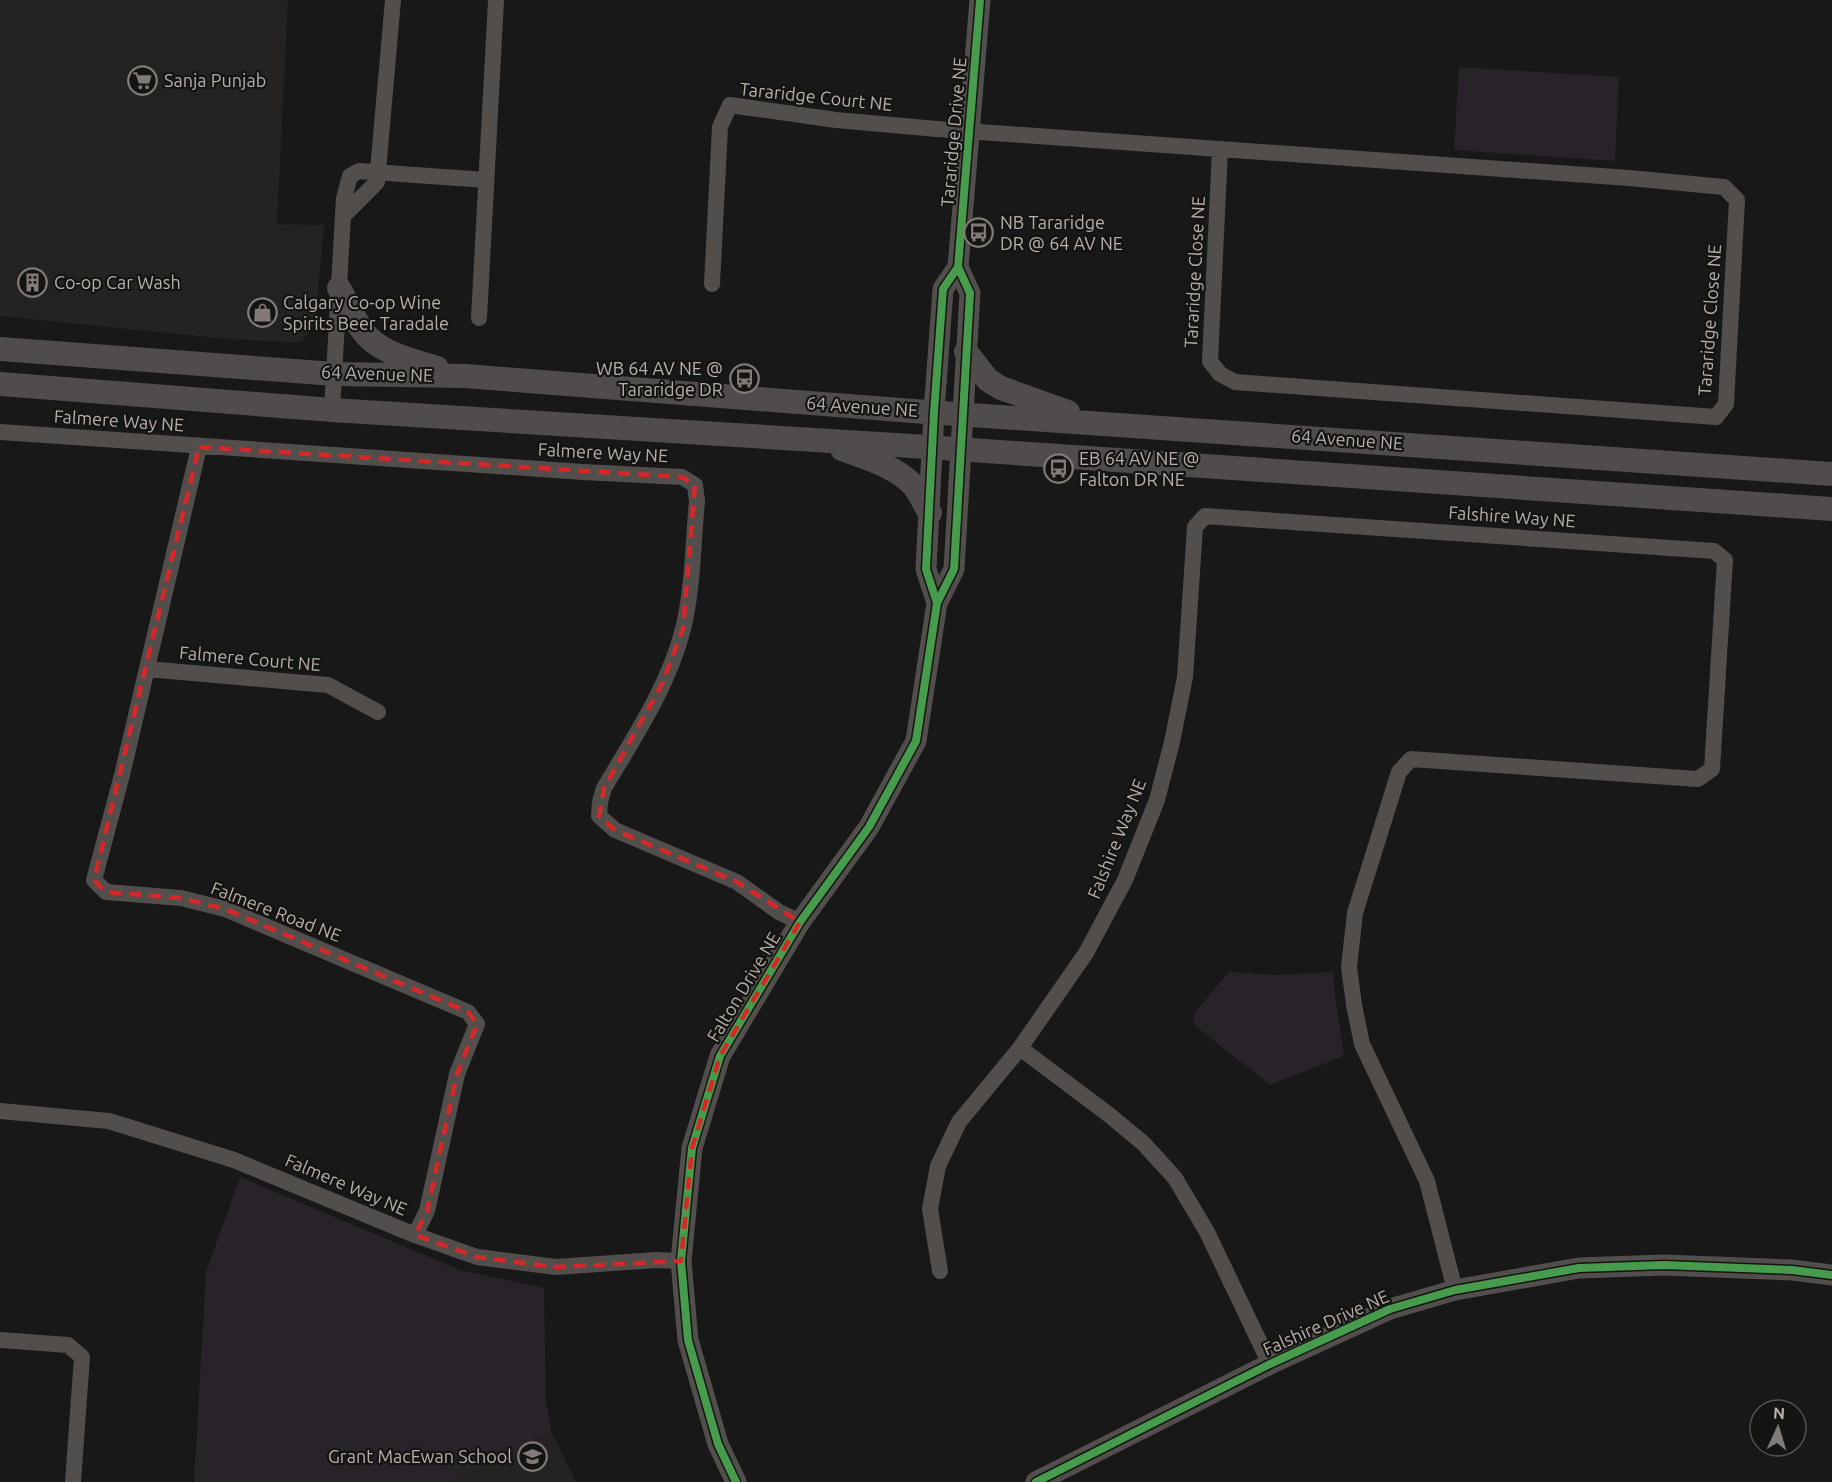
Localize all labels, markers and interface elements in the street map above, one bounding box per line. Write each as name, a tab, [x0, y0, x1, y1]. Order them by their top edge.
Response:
street label: Tararidge Drive NE	[936, 56, 970, 208]
supermarket icon: Sanja Punjab	[127, 65, 159, 97]
place label: Sanja Punjab	[164, 70, 266, 90]
street label: Tararidge Court NE	[739, 78, 894, 114]
street label: Tararidge Close NE	[1180, 196, 1208, 348]
place label: NB Tararidge DR @ 64 AV NE	[1000, 212, 1123, 253]
bus stop icon: NB Tararidge DR @ 64 AV NE	[963, 217, 995, 249]
street label: Tararidge Close NE	[1694, 243, 1724, 396]
building icon: Co-op Car Wash	[17, 267, 49, 299]
place label: Co-op Car Wash	[54, 272, 181, 292]
place label: Calgary Co-op Wine Spirits Beer Taradale	[283, 292, 449, 333]
shop icon: Calgary Co-op Wine Spirits Beer Taradale	[246, 297, 278, 329]
place label: WB 64 AV NE @ Tararidge DR	[596, 358, 723, 399]
street label: 64 Avenue NE	[321, 361, 433, 385]
bus stop icon: WB 64 AV NE @ Tararidge DR	[728, 363, 760, 395]
street label: 64 Avenue NE	[805, 392, 919, 420]
street label: Falmere Way NE	[53, 405, 185, 435]
street label: 64 Avenue NE	[1290, 425, 1404, 453]
street label: Falmere Way NE	[537, 439, 669, 465]
place label: EB 64 AV NE @ Falton DR NE	[1079, 448, 1199, 489]
bus stop icon: EB 64 AV NE @ Falton DR NE	[1042, 453, 1074, 485]
street label: Falshire Way NE	[1448, 502, 1576, 530]
street label: Falmere Court NE	[179, 642, 322, 674]
street label: Falshire Way NE	[1083, 776, 1149, 901]
street label: Falmere Road NE	[209, 877, 344, 945]
street label: Falton Drive NE	[703, 928, 784, 1045]
street label: Falmere Way NE	[282, 1149, 410, 1219]
street label: Falshire Drive NE	[1260, 1285, 1392, 1359]
north arrow	[1748, 1398, 1808, 1458]
text: N	[1772, 1404, 1786, 1422]
school or university icon: Grant MacEwan School	[517, 1441, 549, 1473]
place label: Grant MacEwan School	[328, 1446, 512, 1466]

